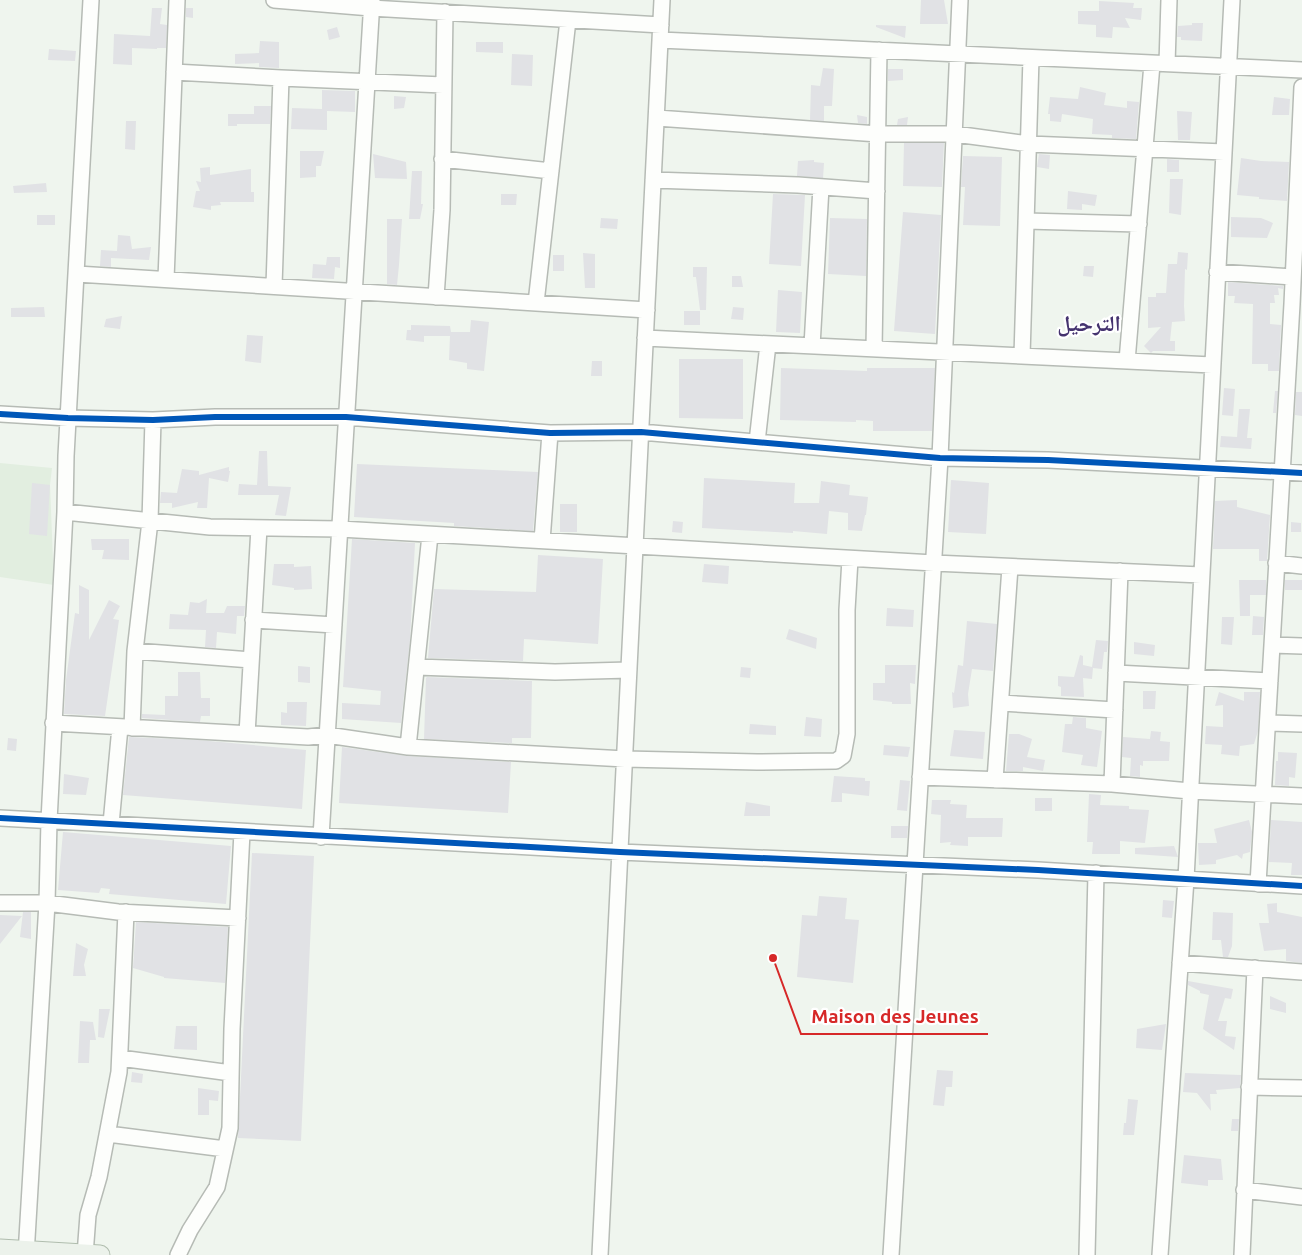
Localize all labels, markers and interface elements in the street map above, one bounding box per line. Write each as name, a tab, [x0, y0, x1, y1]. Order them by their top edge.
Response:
district label: الترحيل	[1057, 310, 1121, 337]
callout: Maison des Jeunes	[801, 1000, 988, 1034]
text: Maison des Jeunes	[811, 1005, 979, 1027]

